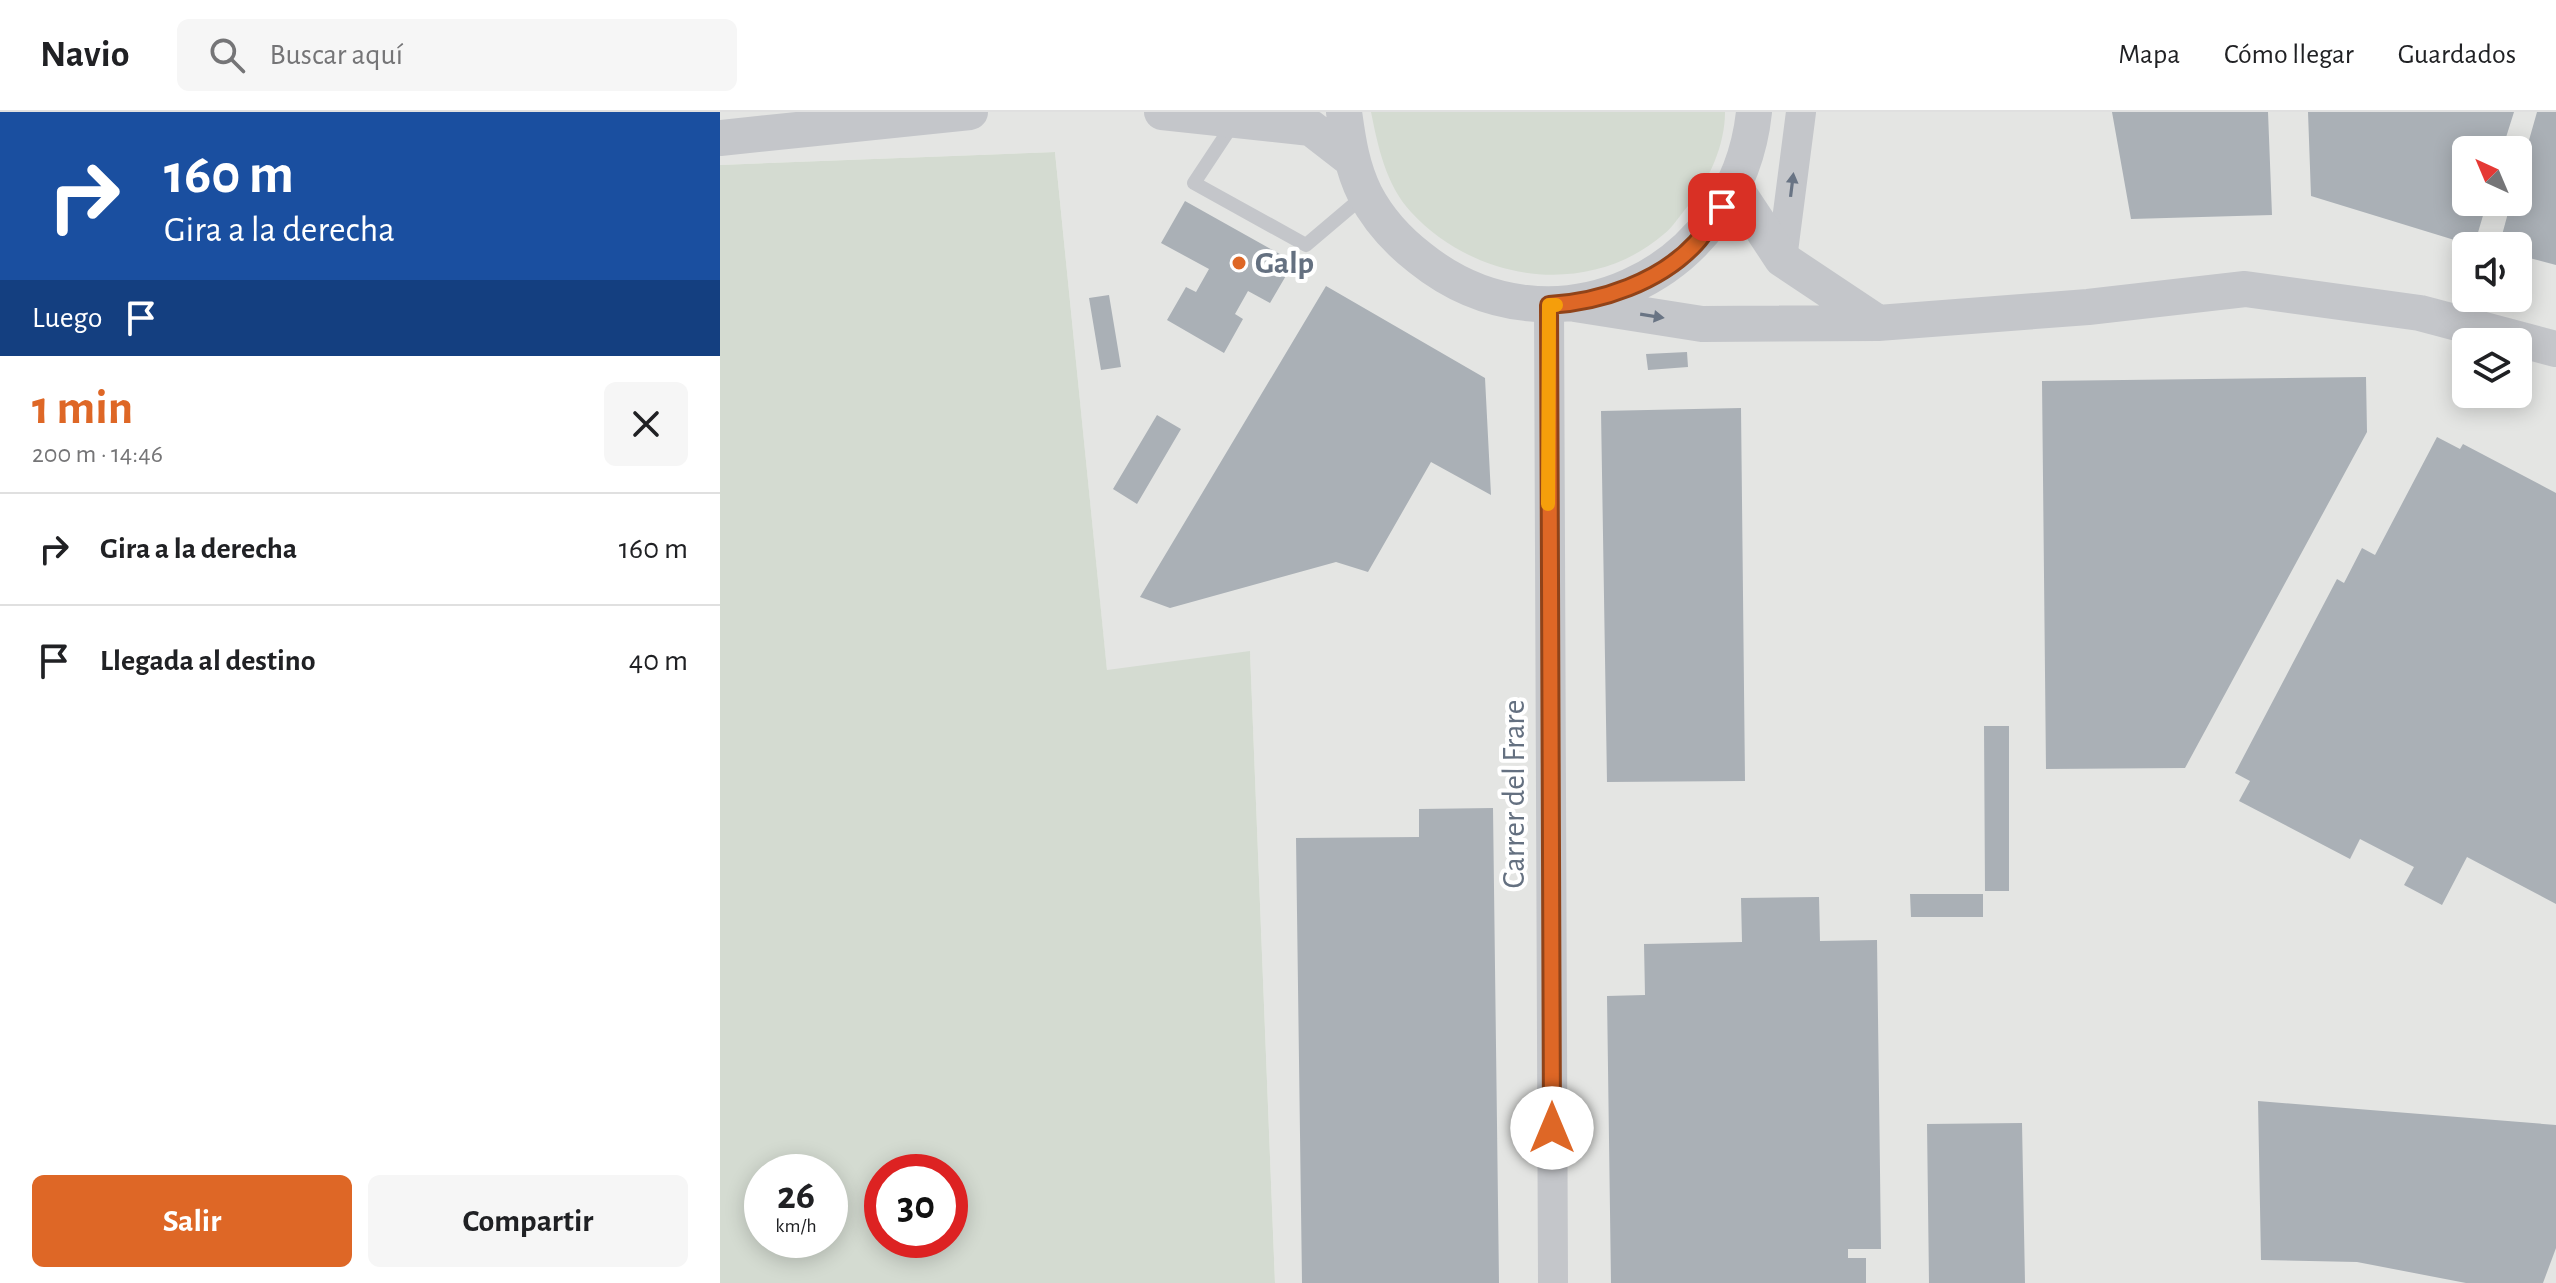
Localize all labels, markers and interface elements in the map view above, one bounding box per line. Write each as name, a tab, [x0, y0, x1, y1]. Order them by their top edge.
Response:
search box	[177, 19, 737, 91]
icon: search	[205, 33, 249, 77]
text: Navio	[40, 36, 129, 74]
text: Buscar aquí	[269, 40, 403, 70]
text: Mapa	[2118, 41, 2180, 69]
text: Cómo llegar	[2224, 41, 2354, 69]
text: Guardados	[2398, 41, 2516, 69]
north arrow	[2452, 136, 2532, 216]
map controls	[2452, 136, 2532, 408]
icon: right	[32, 144, 136, 248]
text: 160 m	[164, 147, 294, 203]
one-way arrow	[1785, 172, 1798, 197]
pin	[1688, 173, 1756, 241]
icon: arrive	[1700, 185, 1744, 229]
text: Gira a la derecha	[164, 212, 395, 248]
button: sound	[2452, 232, 2532, 312]
place label: Galp	[1255, 247, 1314, 279]
marker: Galp	[1230, 254, 1248, 272]
icon: arrive	[119, 296, 163, 340]
text: Luego	[32, 303, 103, 333]
one-way arrow	[1640, 310, 1665, 323]
button: layers	[2452, 328, 2532, 408]
button: close	[604, 382, 688, 466]
text: 1 min	[32, 385, 133, 433]
text: 200 m · 14:46	[32, 441, 163, 467]
icon: right	[32, 527, 76, 571]
text: Gira a la derecha	[100, 534, 297, 564]
text: 160 m	[619, 534, 688, 564]
icon: arrive	[32, 639, 76, 683]
text: Llegada al destino	[100, 646, 316, 676]
text: 40 m	[629, 646, 688, 676]
street label: Carrer del Frare	[1498, 700, 1530, 888]
position arrow	[1510, 1086, 1594, 1170]
speed limit sign: 30	[864, 1154, 968, 1258]
button: Salir	[32, 1175, 352, 1267]
button: Compartir	[368, 1175, 688, 1267]
text: 26	[777, 1176, 815, 1216]
text: km/h	[775, 1216, 817, 1236]

